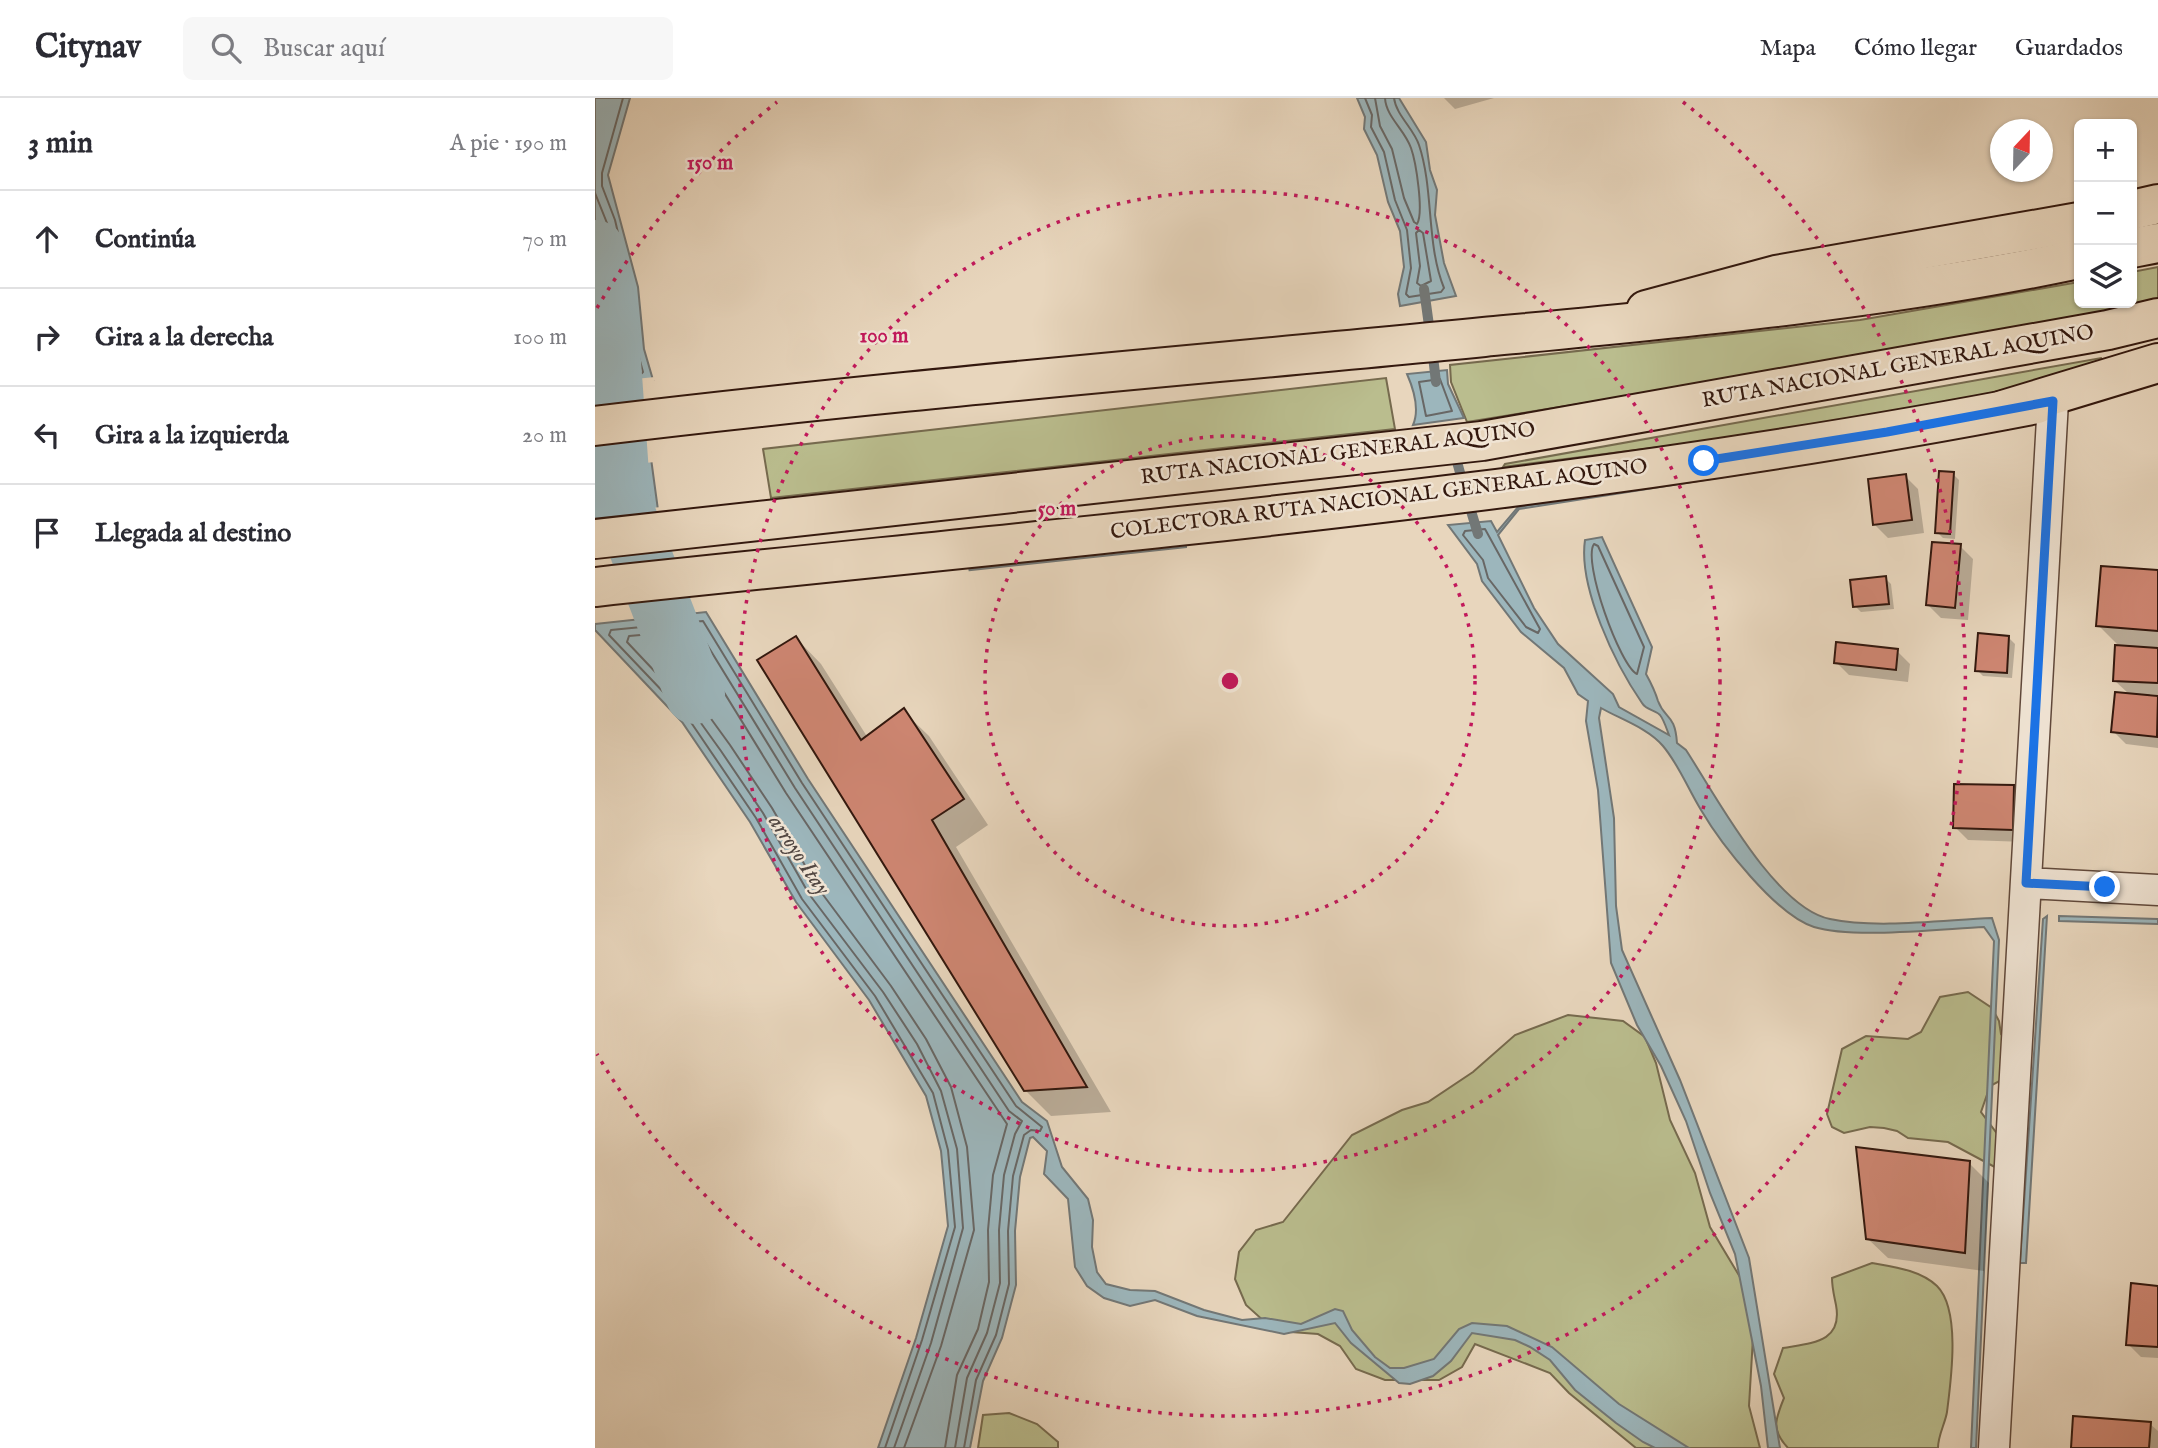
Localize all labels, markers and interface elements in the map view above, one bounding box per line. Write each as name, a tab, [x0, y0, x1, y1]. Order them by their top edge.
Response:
search box	[183, 17, 673, 80]
text: Citynav	[35, 27, 141, 69]
icon: search	[207, 29, 245, 67]
text: Buscar aquí	[263, 32, 385, 65]
text: Mapa	[1760, 33, 1816, 64]
text: Cómo llegar	[1854, 33, 1977, 64]
text: Guardados	[2015, 33, 2123, 64]
north arrow	[1990, 119, 2053, 182]
map controls	[2074, 119, 2137, 308]
button: +	[2074, 119, 2137, 182]
text: 3 min	[28, 125, 93, 163]
text: A pie · 190 m	[450, 129, 567, 158]
text: 150 m	[687, 150, 734, 177]
button: −	[2074, 182, 2137, 245]
icon: ahead	[28, 220, 66, 258]
text: Continúa	[95, 223, 196, 256]
text: 70 m	[522, 225, 567, 254]
button: layers	[2074, 245, 2137, 308]
icon: right	[28, 318, 66, 356]
street label: RUTA NACIONAL GENERAL AQUINO	[1700, 319, 2096, 415]
text: Gira a la derecha	[95, 321, 274, 354]
text: 100 m	[513, 323, 567, 352]
text: 100 m	[859, 323, 909, 350]
icon: left	[28, 416, 66, 454]
street label: RUTA NACIONAL GENERAL AQUINO	[1139, 416, 1537, 492]
text: Gira a la izquierda	[95, 419, 289, 452]
text: 20 m	[522, 421, 567, 450]
route start	[1688, 445, 1719, 476]
street label: COLECTORA RUTA NACIONAL GENERAL AQUINO	[1109, 454, 1649, 546]
text: 50 m	[1038, 496, 1077, 523]
icon: arrive	[28, 514, 66, 552]
text: Llegada al destino	[95, 517, 291, 550]
centre of rings	[1218, 669, 1242, 693]
water label: arroyo Itay	[761, 808, 837, 901]
route end	[2089, 871, 2120, 902]

